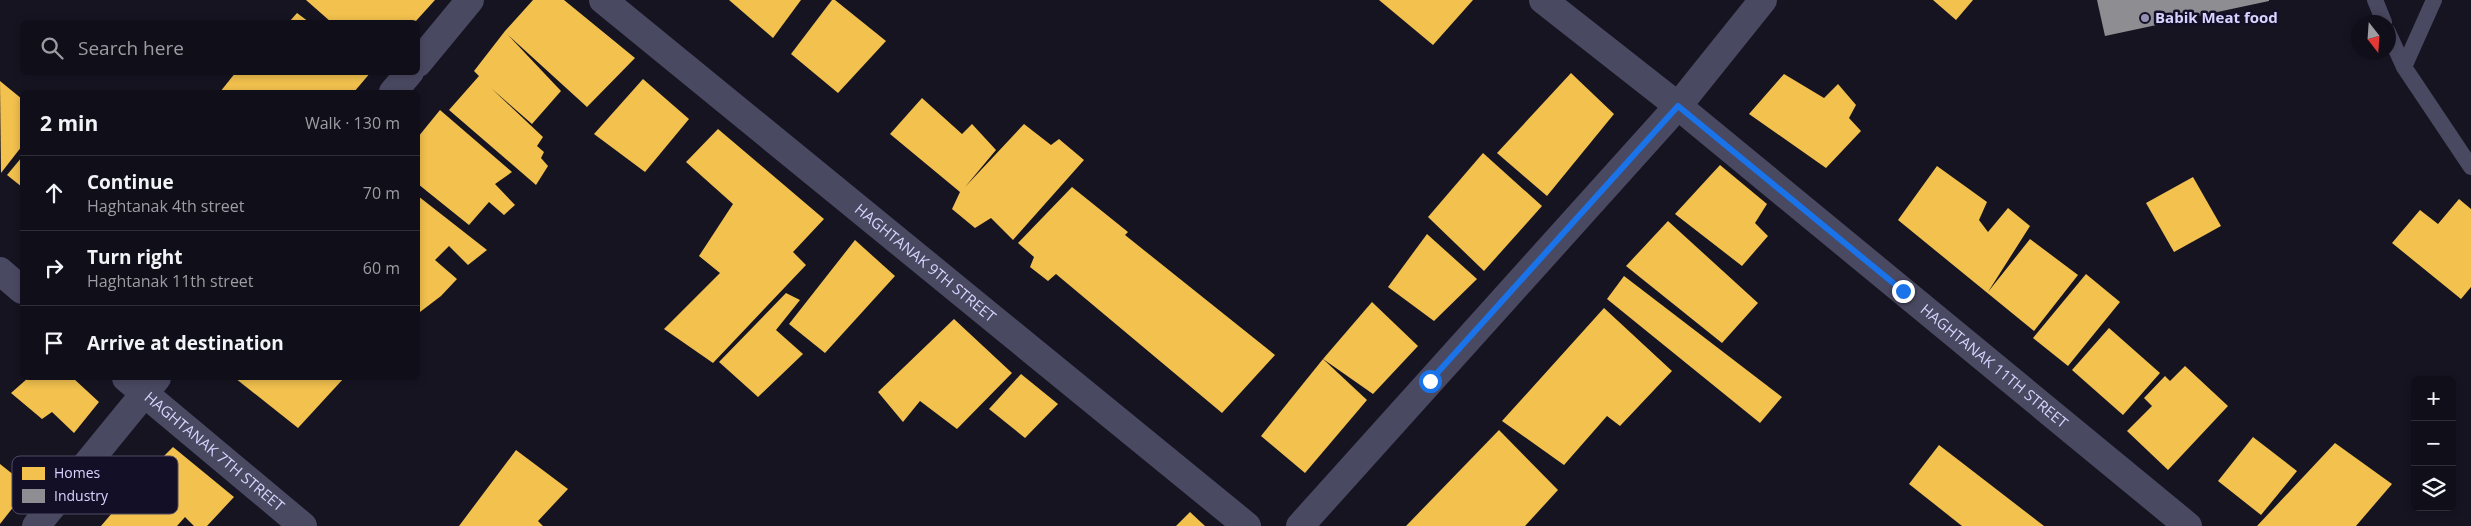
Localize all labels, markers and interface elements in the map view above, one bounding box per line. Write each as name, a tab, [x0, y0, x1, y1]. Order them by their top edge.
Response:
place label: Babik Meat food	[2155, 7, 2278, 27]
marker: Babik Meat food	[2139, 12, 2151, 24]
north arrow	[2351, 15, 2396, 60]
search box	[20, 20, 420, 75]
icon: search	[38, 34, 66, 62]
text: Search here	[78, 35, 184, 61]
text: 2 min	[40, 109, 98, 137]
text: Walk · 130 m	[305, 112, 400, 134]
text: Continue	[87, 169, 174, 195]
icon: ahead	[40, 179, 68, 207]
text: 70 m	[363, 182, 400, 204]
text: Haghtanak 4th street	[87, 195, 244, 217]
street label: HAGHTANAK 9TH STREET	[851, 199, 1001, 326]
text: Turn right	[87, 244, 182, 270]
icon: right	[40, 254, 68, 282]
text: 60 m	[363, 257, 400, 279]
text: Haghtanak 11th street	[87, 270, 254, 292]
route end	[1892, 280, 1915, 303]
street label: HAGHTANAK 11TH STREET	[1917, 299, 2073, 433]
icon: arrive	[40, 329, 68, 357]
text: Arrive at destination	[87, 330, 284, 356]
route start	[1419, 370, 1442, 393]
map controls	[2411, 376, 2456, 511]
button: +	[2411, 376, 2456, 421]
street label: HAGHTANAK 7TH STREET	[141, 387, 290, 516]
button: −	[2411, 421, 2456, 466]
legend	[12, 456, 178, 514]
text: Homes	[54, 463, 101, 482]
button: layers	[2411, 466, 2456, 511]
text: Industry	[54, 486, 109, 505]

